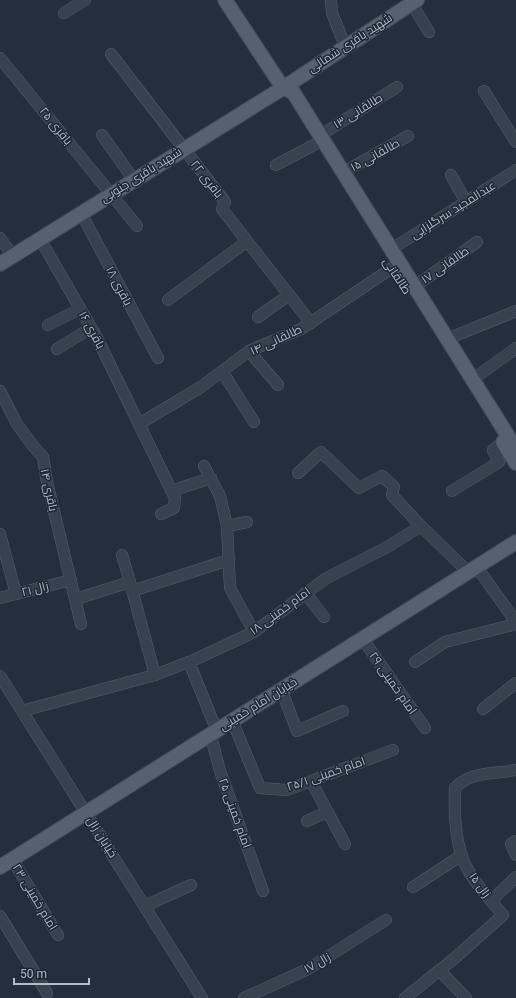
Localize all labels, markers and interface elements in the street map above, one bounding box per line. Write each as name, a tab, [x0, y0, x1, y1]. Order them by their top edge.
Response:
street label: شهید باقری شمالی	[305, 11, 395, 75]
street label: طالقانی ۱۳	[331, 90, 385, 132]
street label: باقری ۲۵	[37, 104, 75, 148]
street label: طالقانی ۱۵	[348, 136, 402, 174]
street label: شهید باقری جنوبی	[98, 144, 184, 206]
street label: باقری ۲۲	[188, 157, 226, 201]
street label: عبدالمجید سرگلزایی	[408, 178, 498, 242]
street label: طالقانی ۱۷	[418, 243, 472, 286]
street label: طالقانی	[380, 255, 414, 297]
street label: باقری ۱۸	[103, 264, 135, 308]
street label: باقری ۱۶	[76, 309, 108, 351]
street label: طالقانی ۱۴	[248, 322, 304, 358]
street label: باقری ۱۴	[38, 467, 60, 513]
street label: زال ۲۱	[20, 579, 50, 599]
street label: امام خمینی ۱۸	[247, 584, 314, 639]
street label: امام خمینی ۲۹	[366, 649, 420, 717]
street label: خیابان امام خمینی	[217, 675, 300, 734]
street label: امام خمینی ۲۵/۱	[285, 754, 367, 795]
street label: امام خمینی ۲۵	[215, 776, 254, 850]
street label: خیابان زال	[84, 814, 120, 860]
street label: امام خمینی ۲۳	[9, 861, 60, 933]
street label: زال ۱۵	[466, 870, 494, 900]
street label: زال ۱۷	[301, 950, 333, 976]
scale bar	[14, 960, 89, 986]
text: 50 m	[20, 967, 47, 981]

